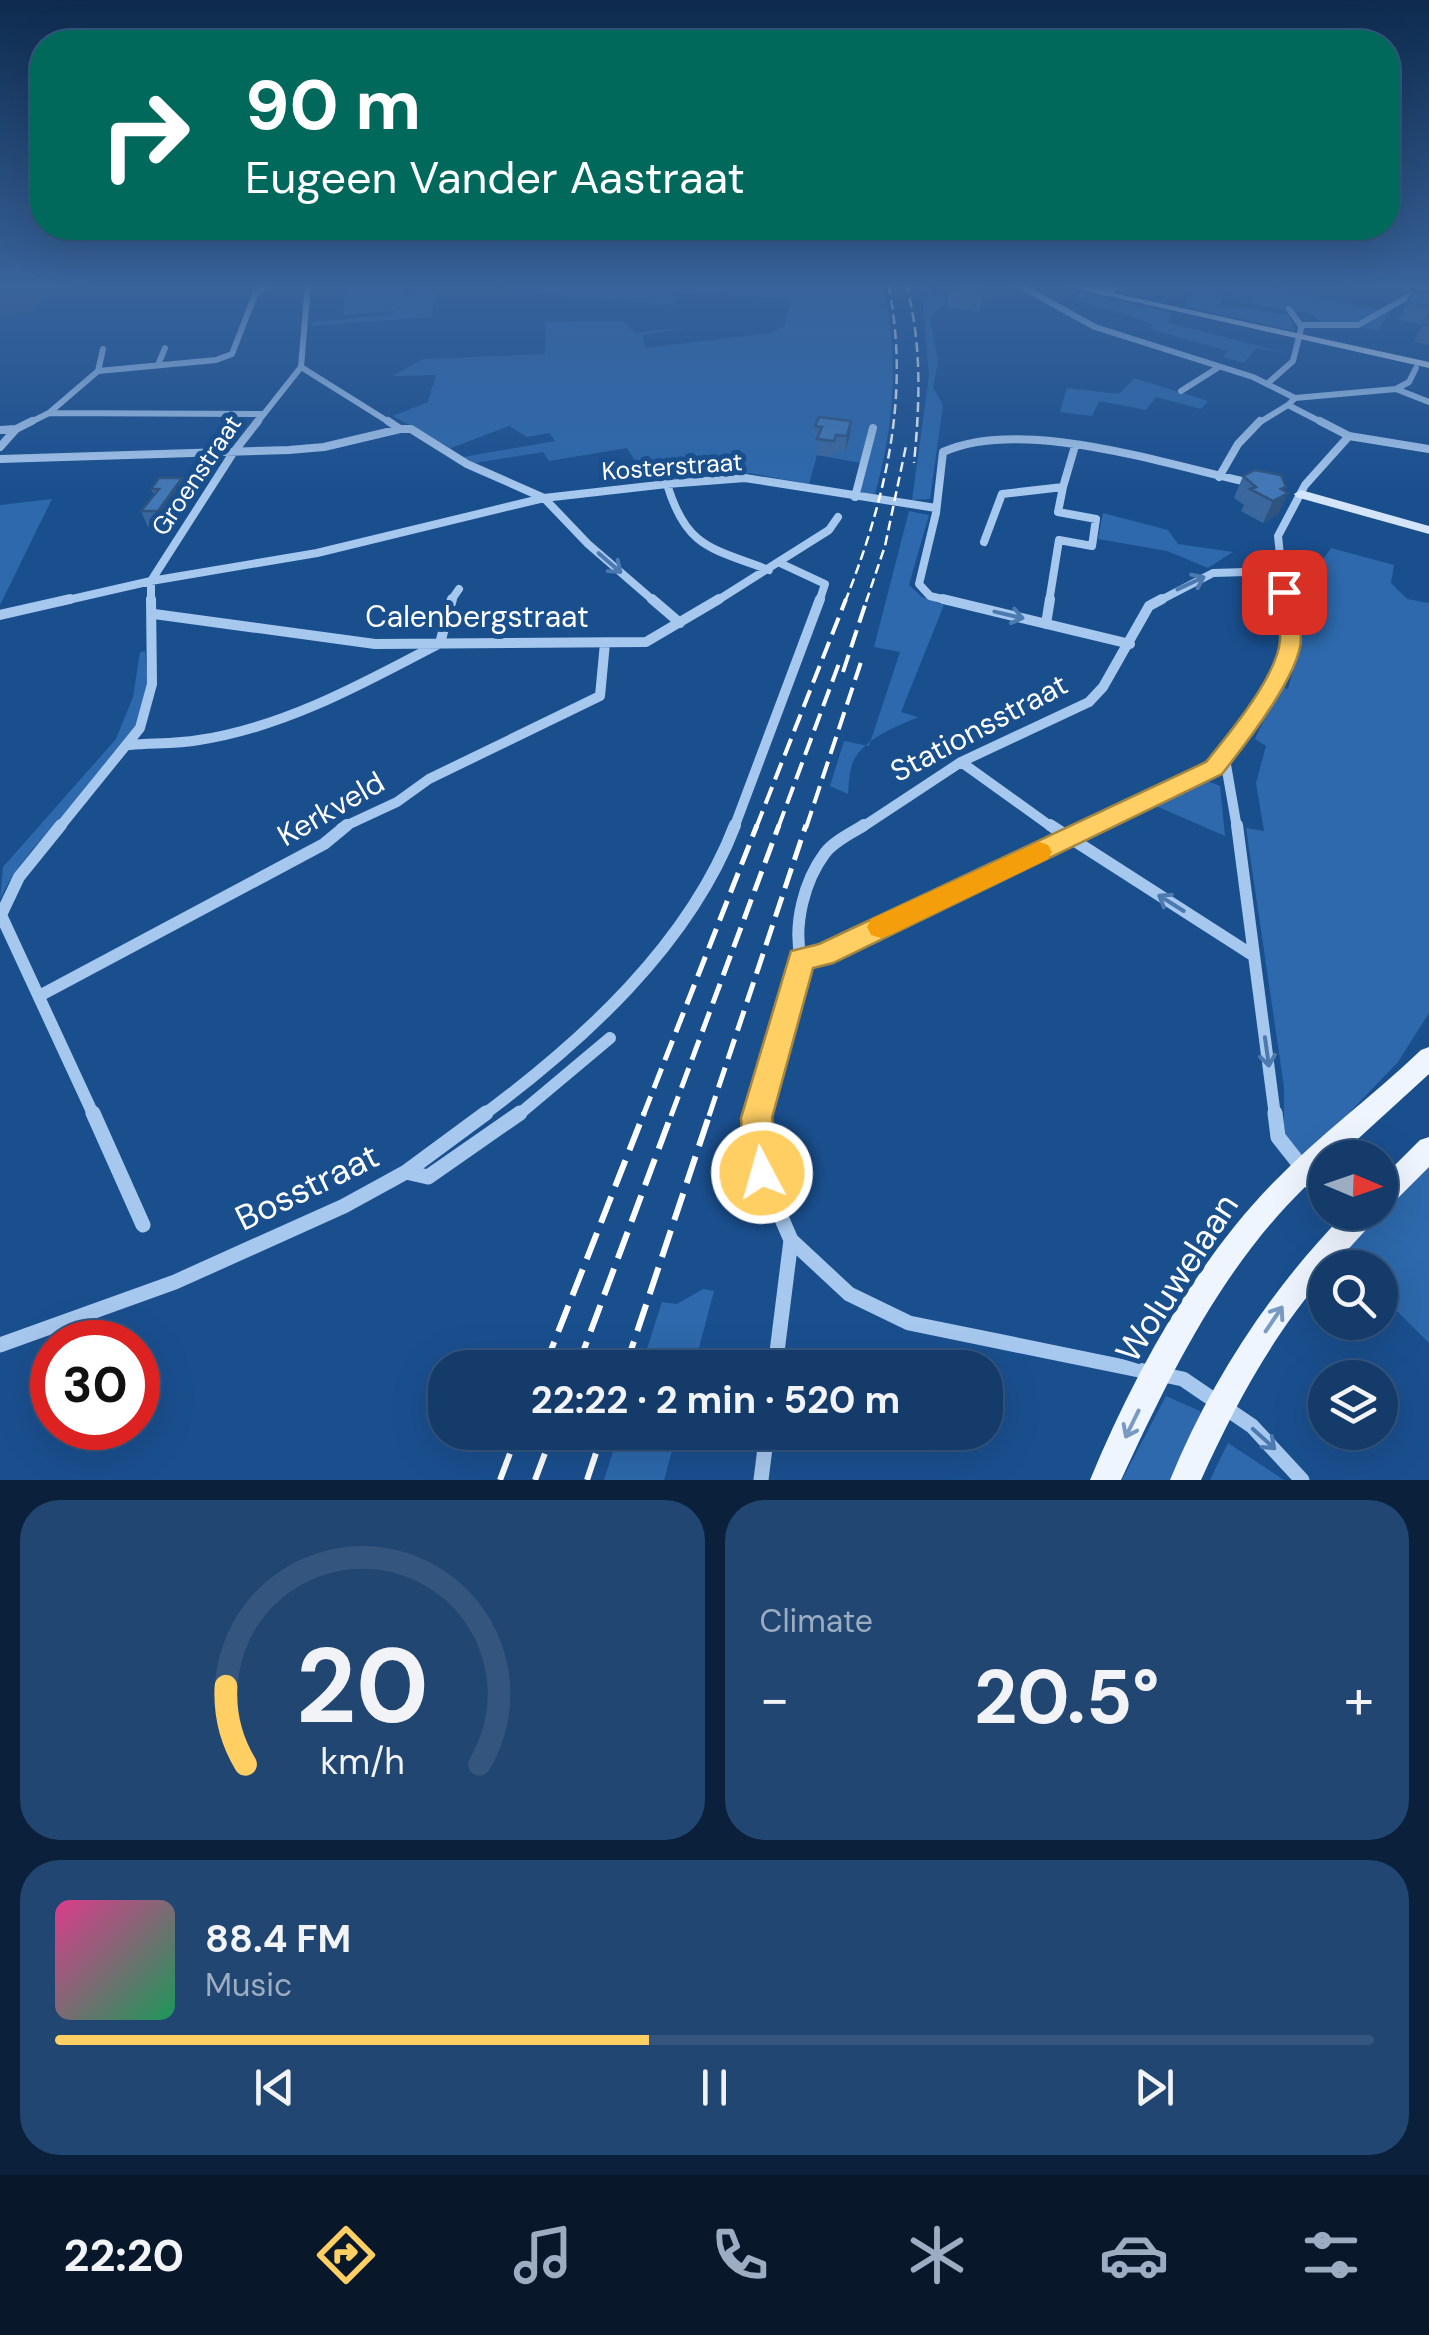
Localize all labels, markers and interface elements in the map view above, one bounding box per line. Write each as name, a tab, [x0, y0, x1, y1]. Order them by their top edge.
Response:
text: 90 m	[245, 60, 421, 151]
icon: right	[80, 70, 210, 200]
text: Eugeen Vander Aastraat	[245, 148, 745, 207]
street label: Groenstraat	[144, 409, 249, 542]
street label: Kosterstraat	[600, 445, 744, 488]
pin	[1242, 550, 1327, 635]
one-way arrow	[596, 551, 622, 573]
icon: arrive	[1257, 565, 1312, 620]
one-way arrow	[1175, 573, 1206, 591]
street label: Calenbergstraat	[365, 597, 589, 636]
one-way arrow	[992, 607, 1024, 625]
street label: Stationsstraat	[883, 664, 1074, 791]
street label: Kerkveld	[270, 762, 391, 855]
one-way arrow	[1158, 893, 1186, 914]
one-way arrow	[1258, 1036, 1276, 1068]
position arrow	[710, 1121, 814, 1225]
street label: Bosstraat	[228, 1133, 386, 1241]
north arrow	[1308, 1140, 1398, 1230]
map controls	[1308, 1140, 1398, 1450]
street label: Woluwelaan	[1105, 1185, 1249, 1371]
button: search	[1308, 1250, 1398, 1340]
one-way arrow	[1263, 1305, 1284, 1333]
speed limit sign: 30	[30, 1320, 160, 1450]
button: layers	[1308, 1360, 1398, 1450]
text: 22:22 · 2 min · 520 m	[531, 1375, 900, 1425]
one-way arrow	[1121, 1408, 1140, 1438]
one-way arrow	[1250, 1427, 1276, 1450]
text: Climate	[760, 1600, 873, 1642]
text: 20	[296, 1619, 429, 1754]
text: 20.5°	[974, 1649, 1160, 1746]
text: −	[760, 1663, 790, 1735]
text: +	[1344, 1663, 1374, 1735]
text: km/h	[320, 1739, 404, 1785]
text: 88.4 FM	[205, 1914, 351, 1964]
text: Music	[205, 1964, 292, 2006]
icon: previous	[247, 2060, 302, 2115]
icon: pause	[687, 2060, 742, 2115]
icon: next	[1127, 2060, 1182, 2115]
icon: directions	[311, 2220, 381, 2290]
icon: music	[508, 2220, 578, 2290]
icon: phone	[705, 2220, 775, 2290]
icon: climate	[902, 2220, 972, 2290]
icon: car	[1099, 2220, 1169, 2290]
icon: filters	[1296, 2220, 1366, 2290]
text: 22:20	[63, 2226, 184, 2285]

